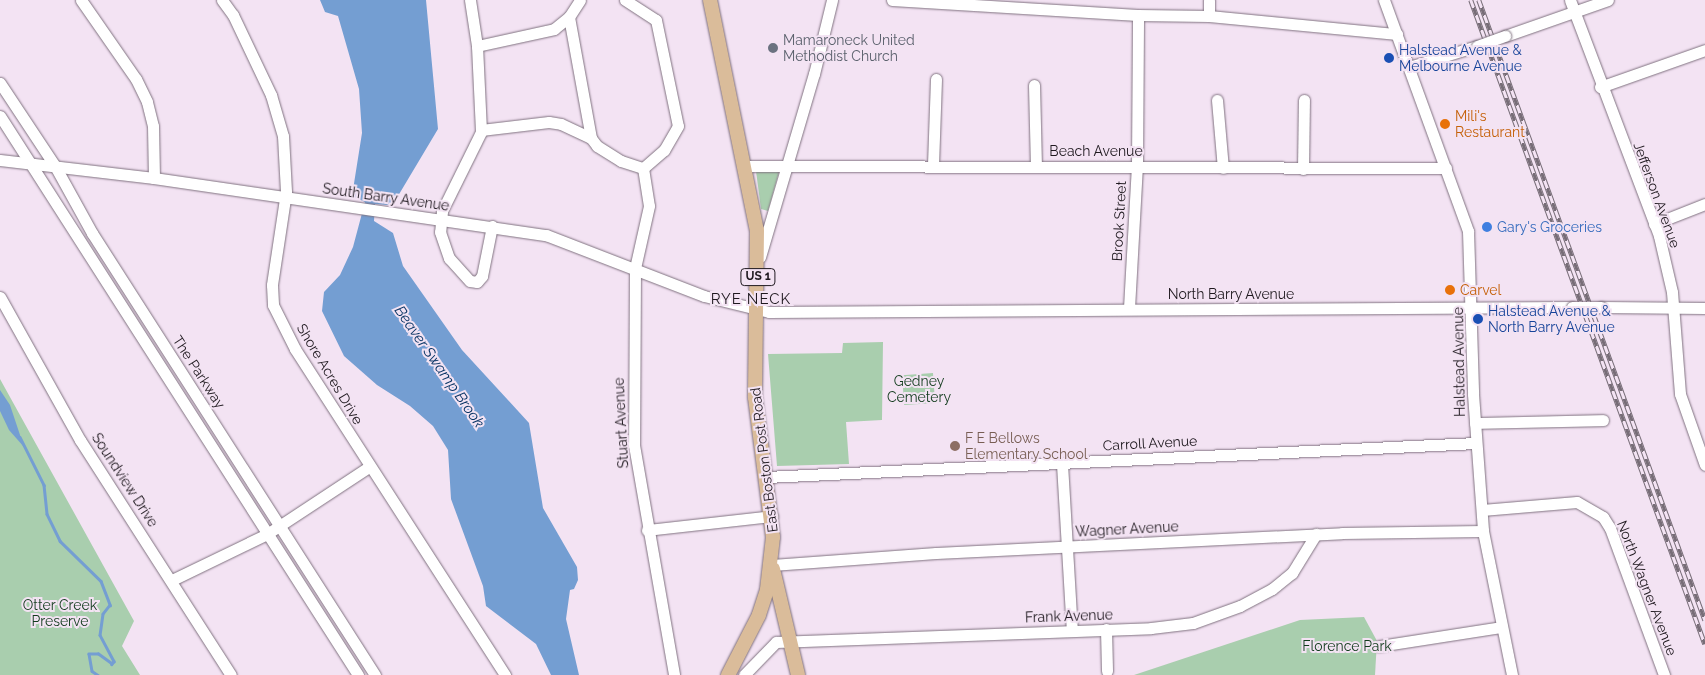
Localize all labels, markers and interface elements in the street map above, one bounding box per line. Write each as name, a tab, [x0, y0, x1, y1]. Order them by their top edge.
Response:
place label: Mamaroneck United Methodist Church	[783, 32, 915, 64]
marker: Mamaroneck United Methodist Church	[767, 42, 779, 54]
place label: Halstead Avenue & Melbourne Avenue	[1399, 42, 1522, 74]
marker: Halstead Avenue & Melbourne Avenue	[1383, 52, 1395, 64]
place label: Mili's Restaurant	[1455, 108, 1525, 140]
marker: Mili's Restaurant	[1439, 118, 1451, 130]
street label: Jefferson Avenue	[1630, 140, 1684, 250]
street label: Beach Avenue	[1049, 143, 1143, 159]
street label: South Barry Avenue	[321, 180, 451, 214]
street label: Brook Street	[1109, 180, 1129, 262]
place label: Gary's Groceries	[1497, 219, 1602, 235]
marker: Gary's Groceries	[1481, 221, 1493, 233]
road number: US 1	[739, 268, 777, 286]
place label: Carvel	[1460, 282, 1501, 298]
marker: Carvel	[1444, 284, 1456, 296]
street label: North Barry Avenue	[1167, 286, 1295, 302]
district label: RYE NECK	[710, 291, 792, 309]
water label: Beaver Swamp Brook	[390, 302, 488, 432]
place label: Halstead Avenue & North Barry Avenue	[1488, 303, 1615, 336]
street label: Halstead Avenue	[1450, 307, 1468, 417]
marker: Halstead Avenue & North Barry Avenue	[1472, 313, 1484, 325]
street label: Shore Acres Drive	[293, 320, 367, 428]
street label: The Parkway	[169, 333, 229, 411]
park label: Gedney Cemetery	[887, 373, 951, 406]
street label: Stuart Avenue	[610, 377, 632, 469]
street label: East Boston Post Road	[747, 387, 781, 533]
street label: Soundview Drive	[88, 430, 162, 530]
place label: F E Bellows Elementary School	[965, 430, 1088, 462]
street label: Carroll Avenue	[1102, 432, 1198, 454]
marker: F E Bellows Elementary School	[949, 440, 961, 452]
street label: Wagner Avenue	[1075, 518, 1179, 540]
street label: North Wagner Avenue	[1613, 518, 1681, 658]
park label: Otter Creek Preserve	[23, 597, 97, 630]
street label: Frank Avenue	[1024, 606, 1114, 626]
park label: Florence Park	[1302, 638, 1392, 654]

